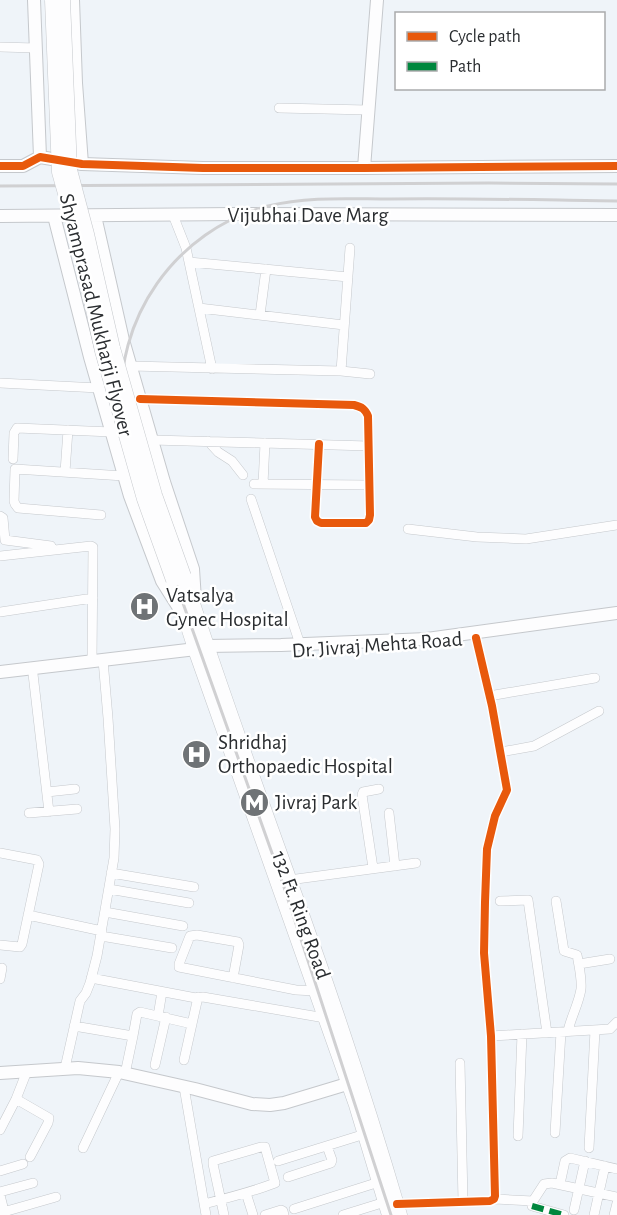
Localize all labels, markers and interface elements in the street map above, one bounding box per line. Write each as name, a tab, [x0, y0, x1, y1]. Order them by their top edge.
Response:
legend	[395, 12, 605, 90]
text: Cycle path	[449, 28, 521, 46]
text: Path	[449, 58, 481, 76]
street label: Shyamprasad Mukharji Flyover	[56, 191, 136, 439]
street label: Vijubhai Dave Marg	[228, 205, 389, 226]
place label: Vatsalya Gynec Hospital	[166, 585, 289, 630]
hospital icon: Vatsalya Gynec Hospital	[129, 591, 161, 623]
street label: Dr. Jivraj Mehta Road	[291, 629, 463, 661]
place label: Shridhaj Orthopaedic Hospital	[218, 732, 393, 777]
hospital icon: Shridhaj Orthopaedic Hospital	[181, 738, 213, 770]
metro station icon: Jivraj Park	[238, 786, 270, 818]
place label: Jivraj Park	[275, 792, 357, 813]
street label: 132 Ft. Ring Road	[268, 848, 334, 982]

